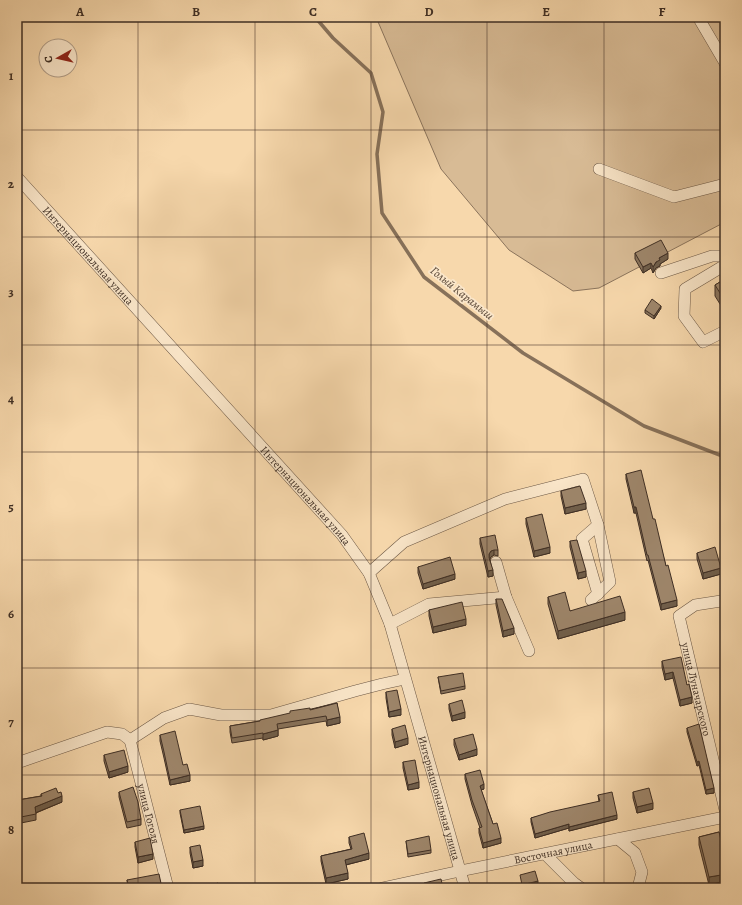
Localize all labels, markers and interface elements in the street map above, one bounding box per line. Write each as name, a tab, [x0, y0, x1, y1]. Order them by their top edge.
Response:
text: A	[75, 3, 85, 20]
text: B	[192, 3, 200, 20]
text: C	[309, 3, 317, 20]
text: D	[424, 3, 434, 20]
text: E	[542, 3, 550, 20]
text: F	[659, 3, 666, 20]
north arrow	[38, 38, 78, 78]
text: С	[41, 55, 56, 64]
text: 1	[9, 67, 14, 84]
text: 2	[8, 175, 15, 192]
street label: Интернациональная улица	[39, 203, 138, 309]
water label: Голый Карамыш	[427, 262, 497, 324]
text: 3	[8, 283, 14, 300]
text: 4	[8, 390, 14, 407]
street label: Интернациональная улица	[257, 443, 355, 549]
text: 5	[8, 498, 14, 515]
text: 6	[8, 605, 14, 622]
street label: улица Луначарского	[678, 640, 715, 738]
text: 7	[8, 713, 14, 730]
street label: Интернациональная улица	[415, 734, 464, 863]
street label: улица Гоголя	[134, 781, 164, 845]
text: 8	[8, 821, 14, 838]
street label: Восточная улица	[513, 837, 595, 867]

